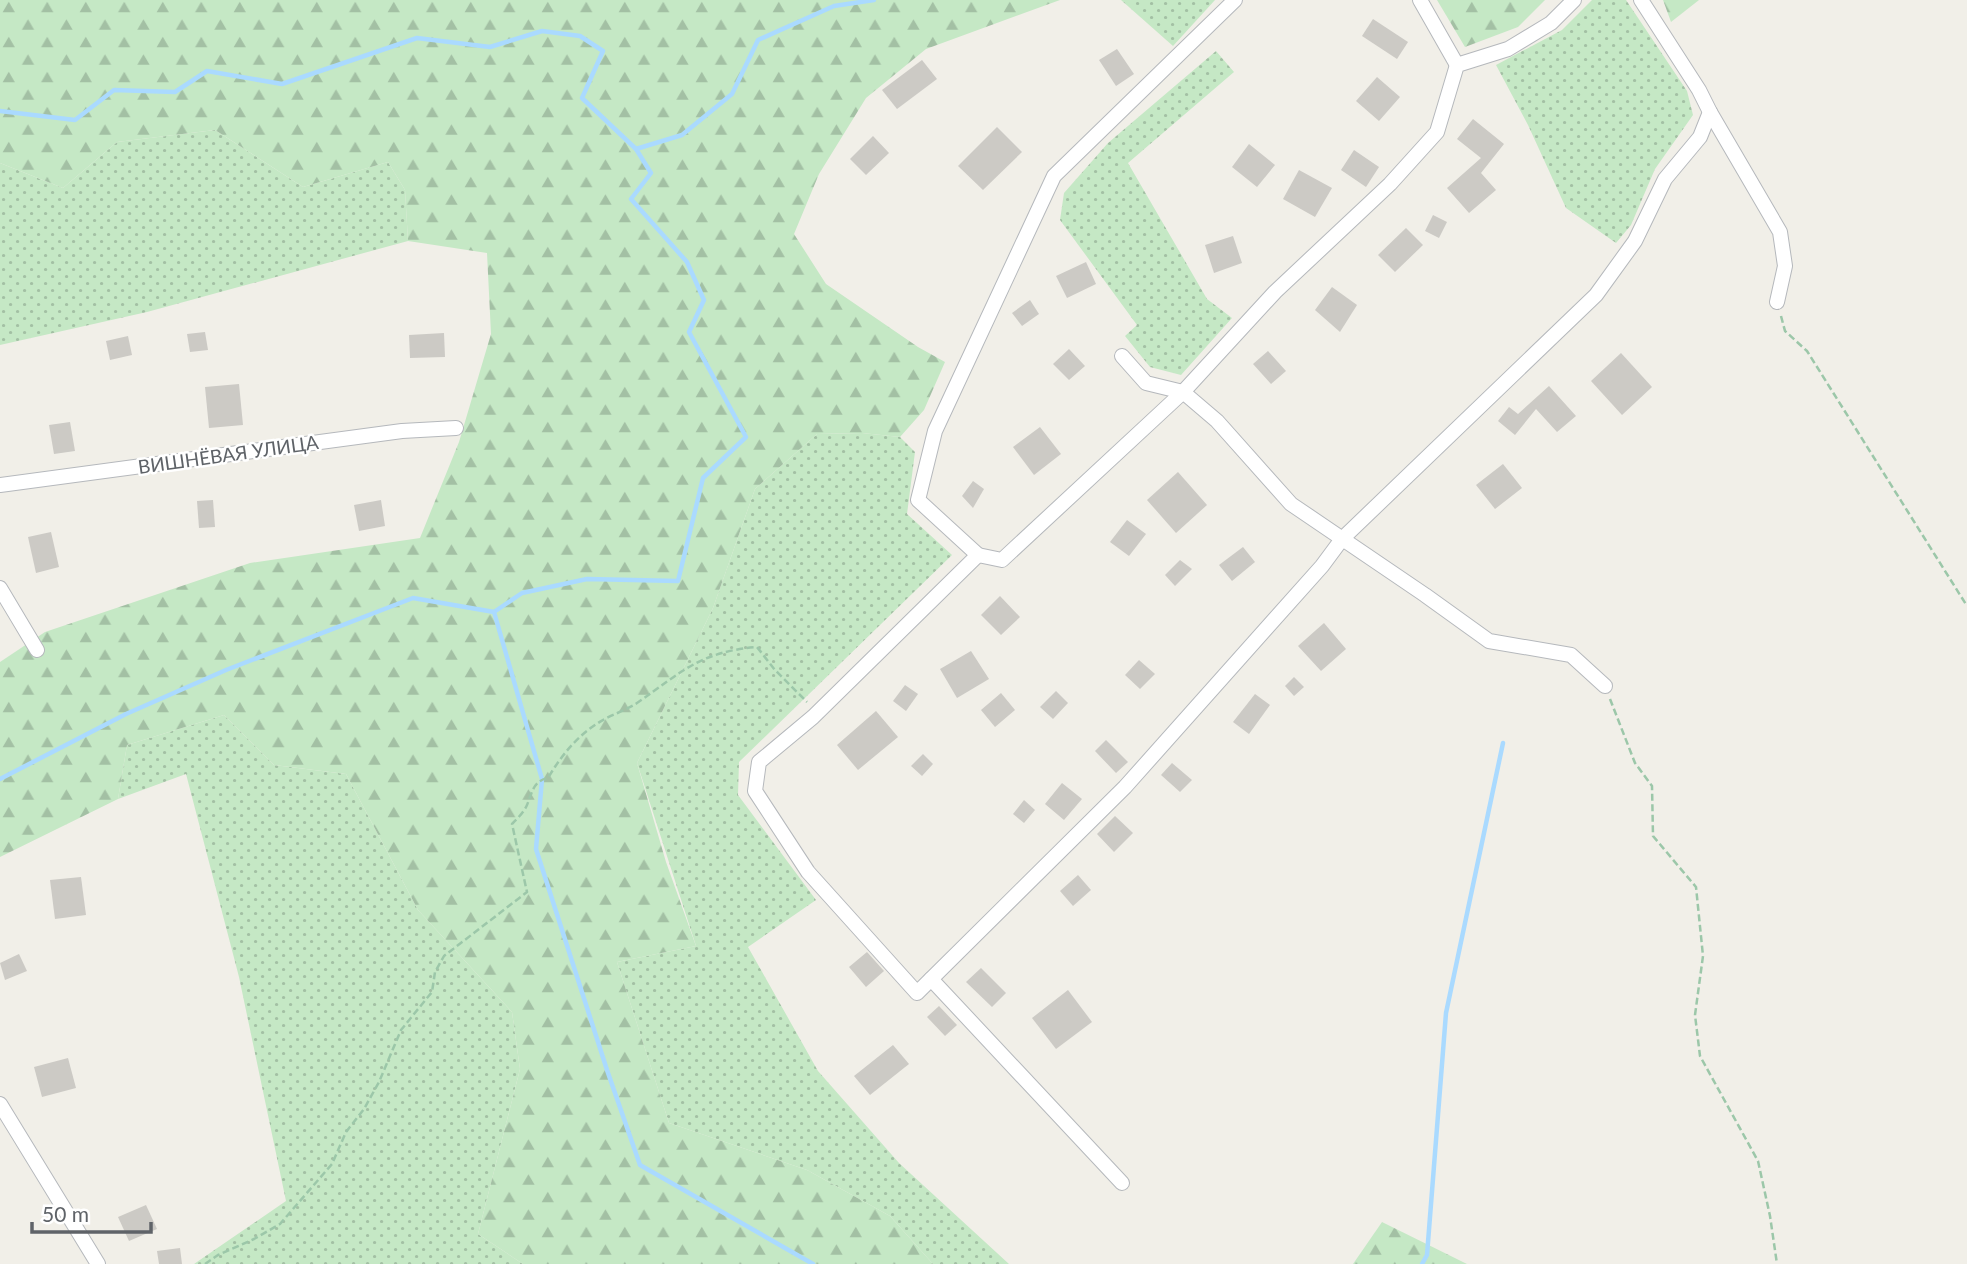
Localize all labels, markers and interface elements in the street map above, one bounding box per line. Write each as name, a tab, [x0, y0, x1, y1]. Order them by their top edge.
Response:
street label: ВИШНЁВАЯ УЛИЦА	[136, 430, 320, 478]
scale bar	[32, 1190, 150, 1234]
text: 50 m	[42, 1201, 89, 1226]

